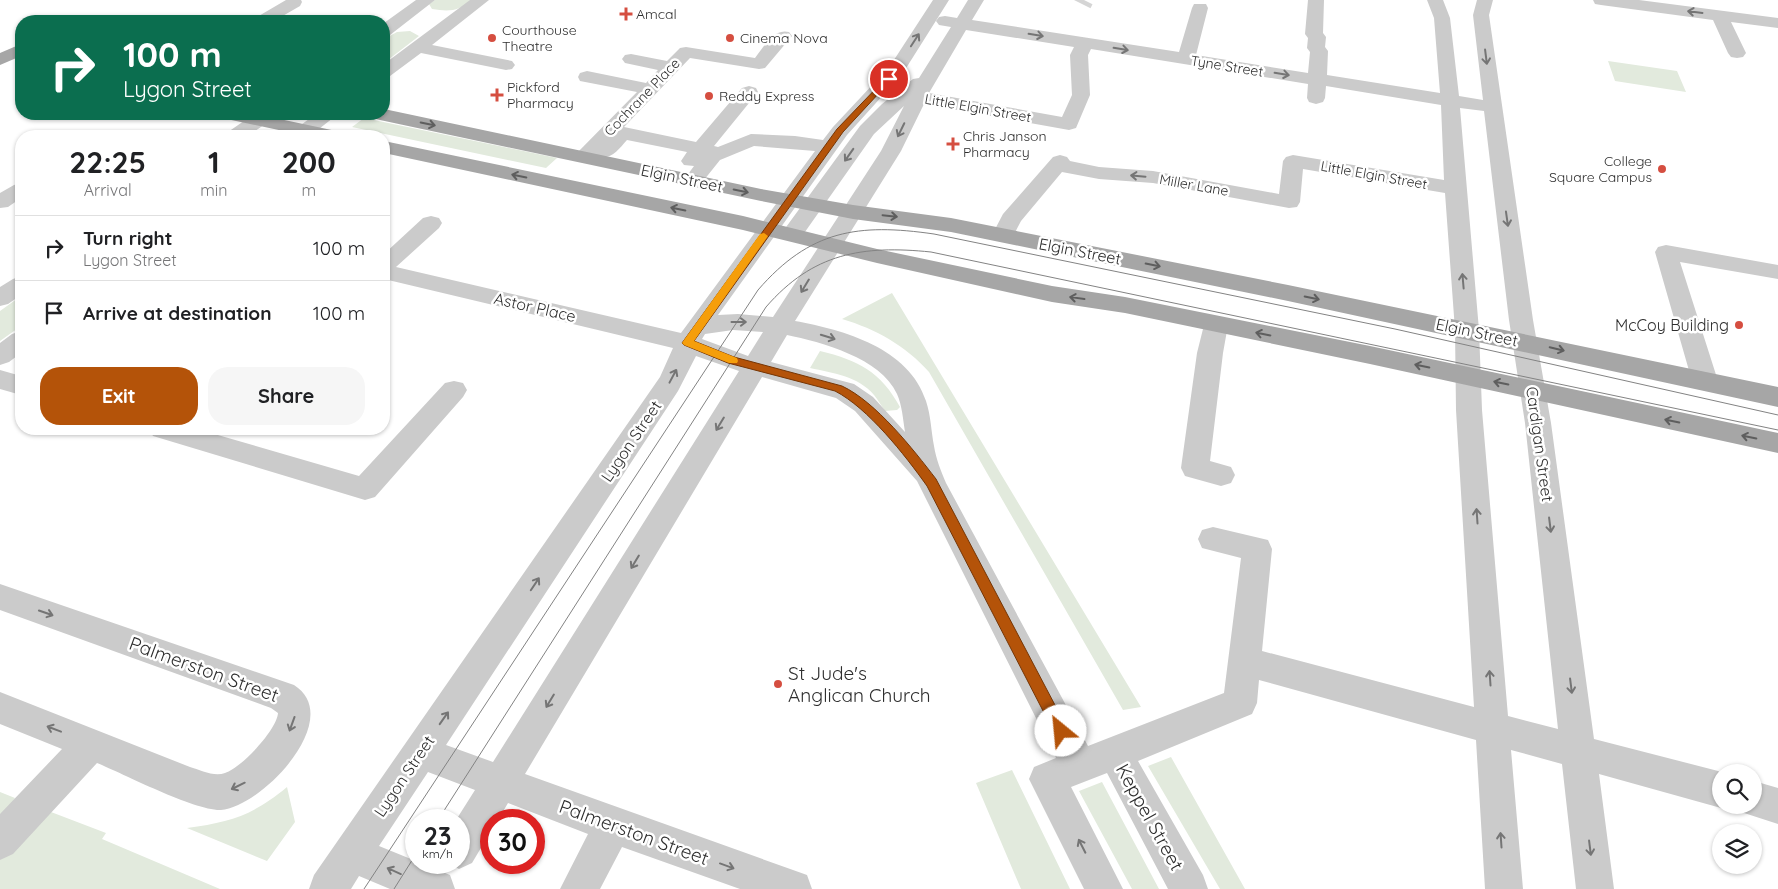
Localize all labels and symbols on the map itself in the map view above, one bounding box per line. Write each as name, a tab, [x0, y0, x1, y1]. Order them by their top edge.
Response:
place label: Amcal	[636, 5, 677, 23]
one-way arrow	[1687, 7, 1703, 17]
marker: Amcal	[620, 8, 632, 20]
place label: Courthouse Theatre	[502, 21, 577, 55]
place label: Cinema Nova	[740, 29, 828, 47]
one-way arrow	[1027, 31, 1043, 41]
marker: Courthouse Theatre	[486, 32, 498, 44]
marker: Cinema Nova	[724, 32, 736, 44]
one-way arrow	[910, 33, 921, 47]
one-way arrow	[1113, 44, 1129, 54]
one-way arrow	[1481, 49, 1491, 65]
street label: Tyne Street	[1189, 51, 1265, 81]
street label: Cochrane Place	[600, 54, 684, 140]
pin	[868, 58, 910, 100]
one-way arrow	[1273, 70, 1289, 80]
place label: Pickford Pharmacy	[507, 78, 574, 112]
place label: Reddy Express	[719, 87, 814, 105]
marker: Pickford Pharmacy	[491, 89, 503, 101]
marker: Reddy Express	[703, 90, 715, 102]
street label: Little Elgin Street	[923, 90, 1033, 126]
one-way arrow	[419, 120, 435, 129]
one-way arrow	[896, 122, 905, 137]
place label: Chris Janson Pharmacy	[963, 127, 1047, 161]
marker: Chris Janson Pharmacy	[947, 138, 959, 150]
one-way arrow	[844, 148, 854, 162]
place label: College Square Campus	[1549, 152, 1652, 186]
street label: Little Elgin Street	[1319, 157, 1429, 193]
street label: Elgin Street	[639, 160, 725, 196]
marker: College Square Campus	[1656, 163, 1668, 175]
one-way arrow	[511, 170, 527, 180]
street label: Miller Lane	[1158, 170, 1230, 200]
one-way arrow	[1130, 171, 1146, 181]
one-way arrow	[732, 187, 748, 196]
one-way arrow	[670, 204, 686, 213]
one-way arrow	[1502, 210, 1512, 226]
one-way arrow	[882, 211, 898, 221]
street label: Elgin Street	[1037, 233, 1123, 269]
one-way arrow	[1144, 261, 1160, 271]
one-way arrow	[1458, 274, 1468, 290]
one-way arrow	[800, 278, 810, 292]
street label: Astor Place	[492, 288, 578, 326]
one-way arrow	[1069, 293, 1085, 303]
one-way arrow	[1304, 293, 1320, 303]
street label: Elgin Street	[1434, 314, 1520, 350]
place label: McCoy Building	[1615, 315, 1729, 335]
one-way arrow	[730, 317, 746, 327]
marker: McCoy Building	[1733, 319, 1745, 331]
one-way arrow	[1255, 329, 1271, 338]
one-way arrow	[820, 333, 836, 343]
one-way arrow	[1548, 345, 1564, 354]
one-way arrow	[1414, 361, 1430, 370]
one-way arrow	[668, 368, 678, 383]
one-way arrow	[1494, 378, 1510, 387]
street label: Cardigan Street	[1522, 385, 1558, 503]
street label: Lygon Street	[597, 397, 665, 485]
one-way arrow	[714, 416, 724, 430]
one-way arrow	[1665, 416, 1681, 425]
one-way arrow	[1741, 432, 1757, 441]
one-way arrow	[1473, 508, 1482, 524]
one-way arrow	[1546, 517, 1556, 533]
one-way arrow	[629, 555, 639, 569]
one-way arrow	[530, 577, 540, 591]
one-way arrow	[38, 609, 53, 618]
street label: Palmerston Street	[126, 631, 282, 707]
place label: St Jude's Anglican Church	[788, 661, 931, 707]
one-way arrow	[1485, 671, 1494, 687]
marker: St Jude's Anglican Church	[772, 678, 784, 690]
one-way arrow	[1566, 678, 1576, 694]
one-way arrow	[545, 694, 555, 708]
position arrow	[1034, 704, 1086, 756]
one-way arrow	[439, 711, 449, 725]
one-way arrow	[287, 716, 296, 731]
one-way arrow	[47, 724, 62, 734]
street label: Lygon Street	[370, 732, 438, 820]
street label: Keppel Street	[1111, 759, 1189, 875]
one-way arrow	[231, 781, 246, 791]
street label: Palmerston Street	[556, 794, 712, 870]
speed limit sign: 30	[480, 809, 545, 874]
one-way arrow	[1496, 833, 1506, 849]
one-way arrow	[1077, 838, 1087, 853]
one-way arrow	[1585, 839, 1595, 855]
one-way arrow	[719, 862, 735, 871]
one-way arrow	[387, 866, 402, 876]

